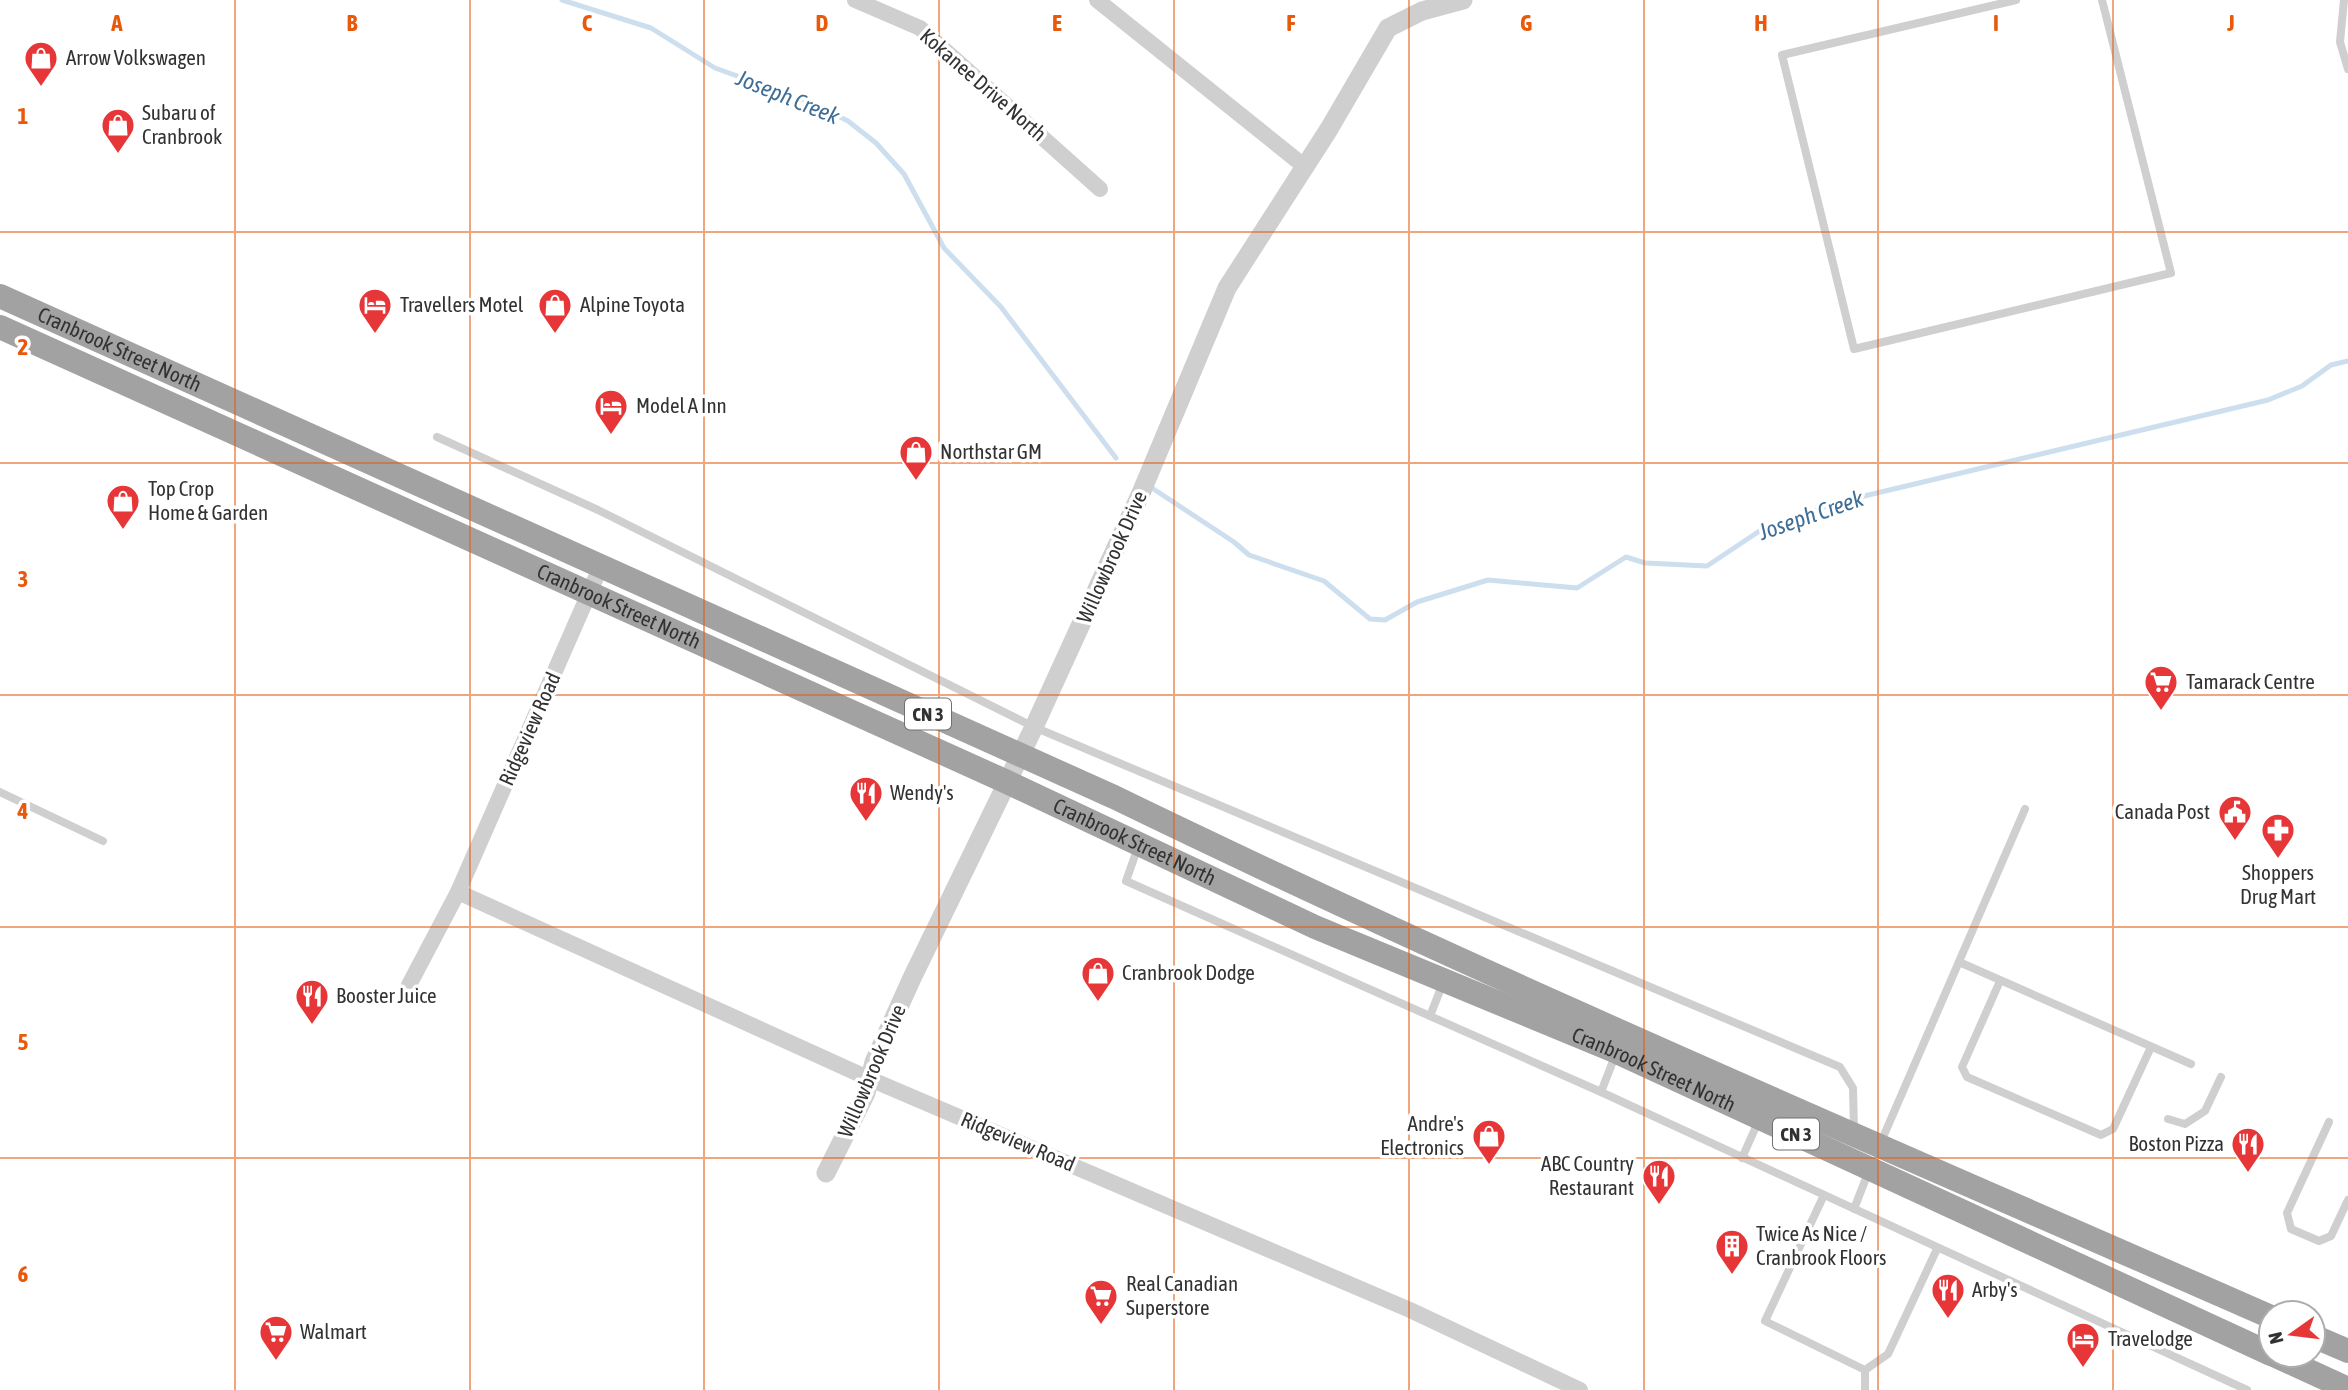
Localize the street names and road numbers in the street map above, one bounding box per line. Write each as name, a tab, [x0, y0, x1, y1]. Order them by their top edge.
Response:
street label: Kokanee Drive North	[916, 23, 1051, 145]
street label: Cranbrook Street North	[34, 302, 205, 396]
street label: Willowbrook Drive	[1071, 487, 1151, 626]
street label: Cranbrook Street North	[534, 558, 705, 653]
street label: Ridgeview Road	[493, 668, 565, 789]
road number: CN 3	[905, 698, 951, 730]
street label: Cranbrook Street North	[1050, 793, 1220, 890]
street label: Willowbrook Drive	[832, 1001, 910, 1141]
street label: Cranbrook Street North	[1569, 1022, 1740, 1116]
street label: Ridgeview Road	[958, 1106, 1079, 1176]
road number: CN 3	[1773, 1118, 1819, 1150]

